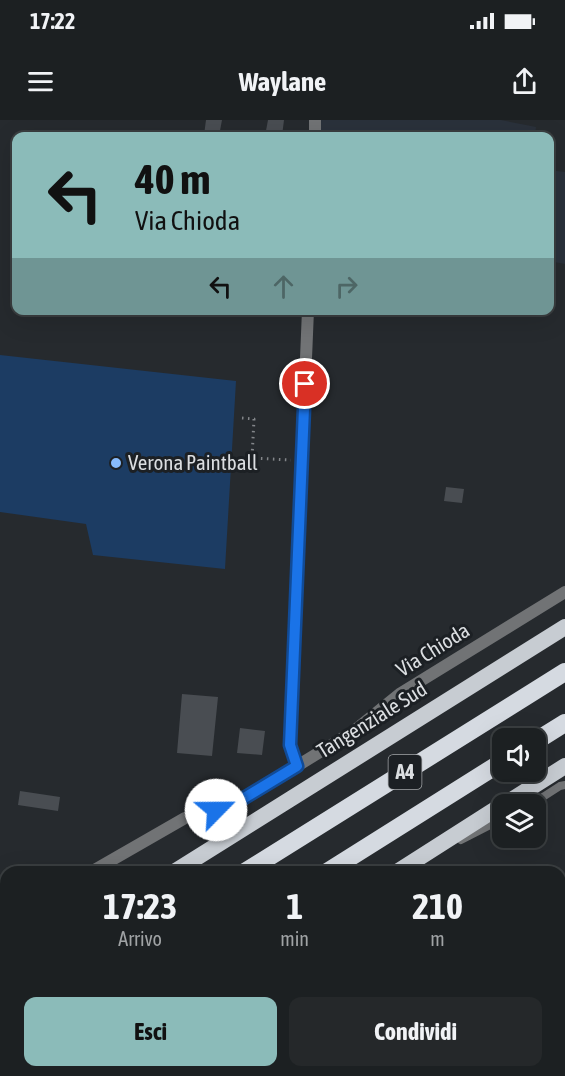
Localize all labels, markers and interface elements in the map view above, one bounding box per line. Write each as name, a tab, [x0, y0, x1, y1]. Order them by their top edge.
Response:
text: 17:22	[30, 8, 75, 34]
icon: menu	[24, 65, 57, 98]
icon: share	[508, 65, 541, 98]
text: Waylane	[239, 66, 326, 97]
text: 40 m	[135, 155, 210, 203]
icon: left	[36, 156, 114, 234]
text: Via Chioda	[135, 205, 240, 236]
icon: left	[204, 270, 237, 303]
icon: ahead	[267, 270, 300, 303]
icon: right	[330, 270, 363, 303]
pin	[279, 358, 330, 409]
icon: arrive	[288, 367, 321, 400]
place label: Verona Paintball	[128, 450, 258, 474]
marker: Verona Paintball	[109, 456, 123, 470]
street label: Via Chioda	[391, 617, 474, 681]
street label: Tangenziale Sud	[312, 676, 431, 762]
map controls	[492, 728, 546, 848]
button: sound	[492, 728, 546, 782]
road number: A4	[388, 755, 422, 789]
position arrow	[184, 778, 248, 842]
button: layers	[492, 794, 546, 848]
text: 17:23	[103, 885, 177, 927]
text: 1	[286, 885, 303, 927]
text: 210	[412, 885, 463, 927]
text: Arrivo	[118, 927, 162, 950]
text: min	[280, 927, 309, 950]
text: m	[430, 927, 445, 950]
button: Esci	[24, 997, 277, 1066]
button: Condividi	[289, 997, 542, 1066]

